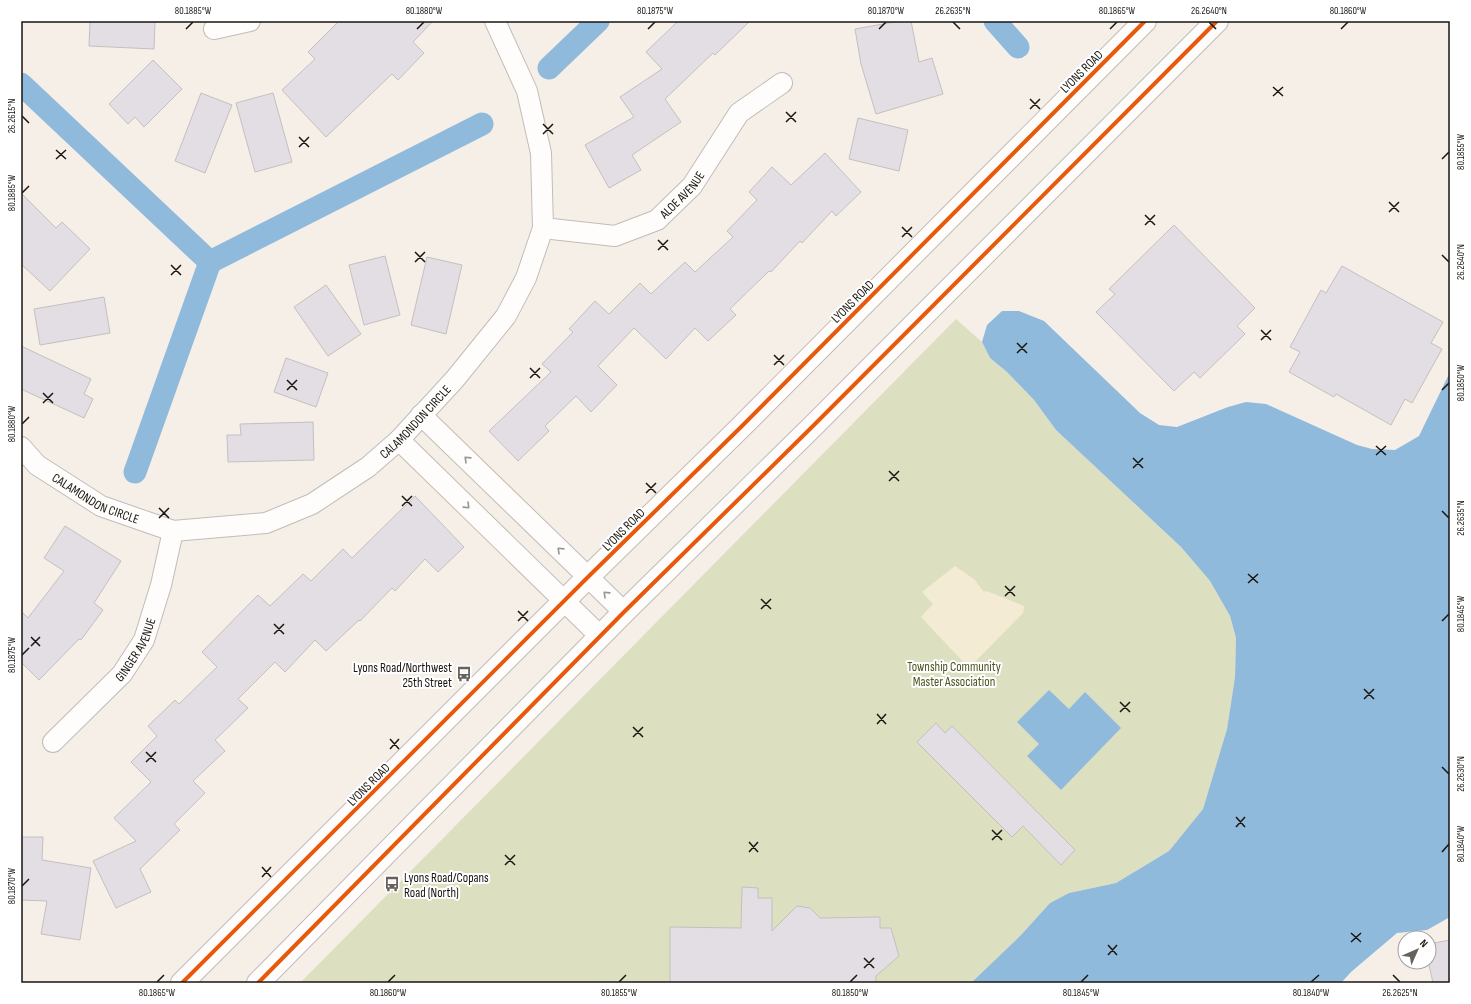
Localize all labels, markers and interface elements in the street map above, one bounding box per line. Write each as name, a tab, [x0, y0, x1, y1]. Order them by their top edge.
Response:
text: 80.1885°W	[175, 5, 212, 17]
text: 80.1880°W	[406, 5, 443, 17]
text: 80.1875°W	[637, 5, 673, 17]
text: 80.1870°W	[868, 5, 905, 17]
text: 26.2635°N	[935, 5, 971, 17]
text: 80.1865°W	[1099, 5, 1136, 17]
text: 26.2640°N	[1191, 5, 1227, 17]
text: 80.1860°W	[1330, 5, 1367, 17]
street label: LYONS ROAD	[1057, 47, 1106, 96]
text: 26.2615°N	[6, 99, 18, 133]
text: 80.1855°W	[1455, 134, 1467, 170]
street label: ALOE AVENUE	[656, 169, 708, 223]
text: 80.1885°W	[6, 174, 18, 211]
text: 26.2640°N	[1455, 244, 1467, 280]
street label: LYONS ROAD	[828, 277, 877, 326]
text: 80.1850°W	[1455, 364, 1467, 401]
street label: CALAMONDON CIRCLE	[377, 382, 455, 462]
text: 80.1880°W	[6, 405, 18, 442]
one-way arrow	[464, 456, 472, 464]
street label: CALAMONDON CIRCLE	[49, 470, 141, 528]
text: 26.2635°N	[1455, 500, 1467, 536]
one-way arrow	[462, 501, 470, 509]
street label: LYONS ROAD	[599, 505, 648, 554]
one-way arrow	[557, 547, 565, 555]
one-way arrow	[603, 592, 611, 599]
text: 80.1845°W	[1455, 595, 1467, 632]
street label: GINGER AVENUE	[112, 616, 159, 685]
text: 80.1875°W	[6, 637, 18, 673]
park label: Township Community Master Association	[907, 659, 1001, 690]
place label: Lyons Road/Northwest 25th Street	[353, 660, 452, 691]
bus stop icon: Lyons Road/Northwest 25th Street	[455, 665, 473, 683]
text: 26.2630°N	[1455, 756, 1467, 792]
street label: LYONS ROAD	[344, 760, 393, 809]
text: 80.1840°W	[1455, 825, 1467, 862]
text: 80.1870°W	[6, 867, 18, 904]
place label: Lyons Road/Copans Road (North)	[404, 870, 489, 901]
bus stop icon: Lyons Road/Copans Road (North)	[383, 875, 401, 893]
north arrow	[1397, 930, 1437, 970]
text: N	[1417, 937, 1430, 950]
text: 80.1865°W	[139, 987, 176, 999]
text: 80.1860°W	[370, 987, 407, 999]
text: 80.1855°W	[601, 987, 637, 999]
text: 80.1850°W	[832, 987, 869, 999]
text: 80.1845°W	[1063, 987, 1100, 999]
text: 80.1840°W	[1293, 987, 1330, 999]
text: 26.2625°N	[1382, 987, 1418, 999]

